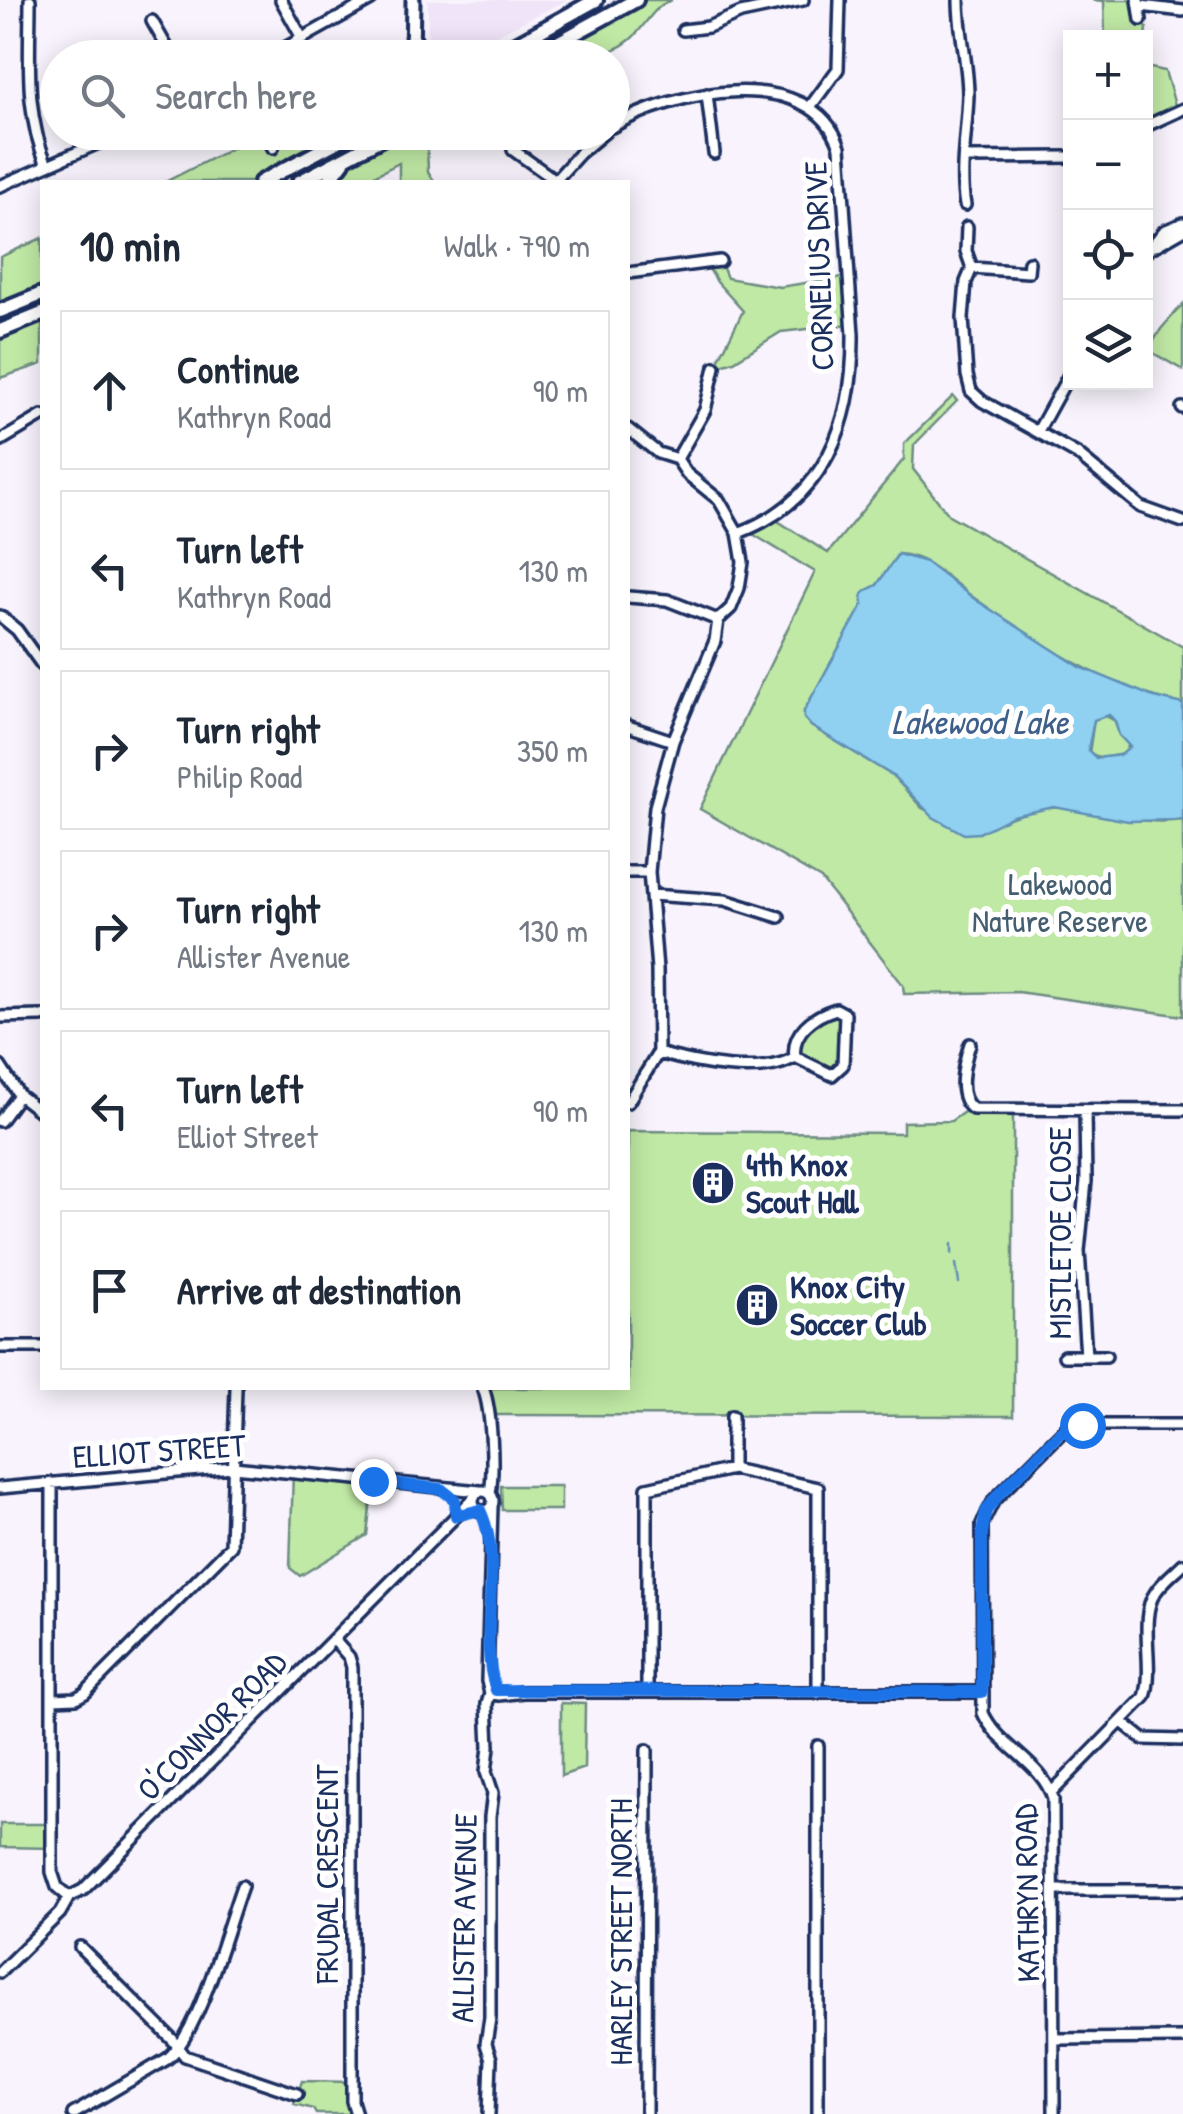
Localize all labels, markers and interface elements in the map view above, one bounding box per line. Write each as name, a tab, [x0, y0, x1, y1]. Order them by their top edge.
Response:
map controls	[1063, 30, 1153, 390]
button: +	[1063, 30, 1153, 120]
search box	[40, 40, 630, 150]
icon: search	[75, 68, 130, 123]
text: Search here	[155, 69, 317, 121]
button: −	[1063, 120, 1153, 210]
street label: CORNELIUS DRIVE	[793, 161, 844, 371]
button: locate	[1063, 210, 1153, 300]
text: 10 min	[80, 217, 181, 274]
text: Walk · 790 m	[444, 224, 590, 267]
button: layers	[1063, 300, 1153, 390]
text: Continue	[177, 343, 299, 395]
icon: ahead	[82, 363, 137, 418]
text: 90 m	[533, 369, 588, 412]
text: Kathryn Road	[177, 395, 331, 438]
text: Turn left	[177, 523, 302, 575]
icon: left	[82, 543, 137, 598]
text: 130 m	[519, 549, 588, 592]
text: Kathryn Road	[177, 575, 331, 618]
water label: Lakewood Lake	[892, 698, 1070, 745]
text: Turn right	[177, 703, 320, 755]
icon: right	[82, 723, 137, 778]
text: 350 m	[517, 729, 588, 772]
text: Philip Road	[177, 755, 302, 798]
park label: Lakewood Nature Reserve	[972, 862, 1148, 942]
text: Turn right	[177, 883, 320, 935]
icon: right	[82, 903, 137, 958]
text: 130 m	[519, 909, 588, 952]
text: Allister Avenue	[177, 935, 350, 978]
text: Turn left	[177, 1063, 302, 1115]
icon: left	[82, 1083, 137, 1138]
text: 90 m	[533, 1089, 588, 1132]
text: Elliot Street	[177, 1115, 318, 1158]
street label: MISTLETOE CLOSE	[1038, 1127, 1081, 1339]
place label: 4th Knox Scout Hall	[746, 1143, 860, 1223]
building icon: 4th Knox Scout Hall	[690, 1160, 736, 1206]
icon: arrive	[82, 1263, 137, 1318]
text: Arrive at destination	[177, 1264, 461, 1316]
place label: Knox City Soccer Club	[790, 1265, 927, 1345]
building icon: Knox City Soccer Club	[734, 1282, 780, 1328]
route start	[1060, 1403, 1106, 1449]
street label: ELLIOT STREET	[71, 1423, 248, 1478]
route end	[351, 1459, 397, 1505]
street label: O'CONNOR ROAD	[127, 1641, 296, 1810]
street label: FRUDAL CRESCENT	[305, 1764, 348, 1984]
street label: HARLEY STREET NORTH	[599, 1799, 642, 2065]
street label: KATHRYN ROAD	[1003, 1803, 1050, 1983]
street label: ALLISTER AVENUE	[440, 1813, 487, 2023]

